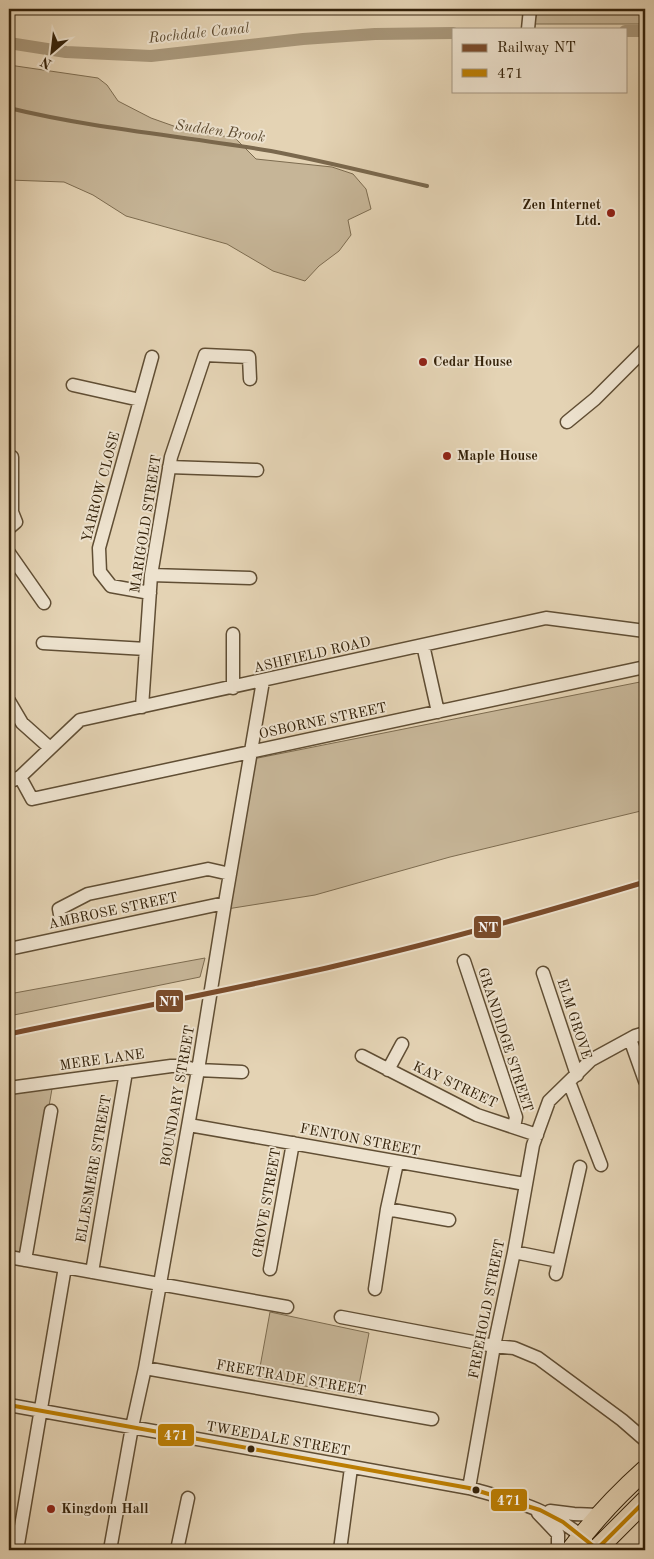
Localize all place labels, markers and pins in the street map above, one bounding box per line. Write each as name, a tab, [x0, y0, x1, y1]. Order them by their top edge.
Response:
place label: Zen Internet Ltd.	[522, 198, 601, 228]
marker: Zen Internet Ltd.	[605, 207, 617, 219]
place label: Cedar House	[433, 355, 512, 369]
marker: Cedar House	[417, 356, 429, 368]
place label: Maple House	[457, 449, 538, 463]
marker: Maple House	[441, 450, 453, 462]
unlabelled marker	[246, 1444, 256, 1454]
unlabelled marker	[471, 1485, 481, 1495]
place label: Kingdom Hall	[61, 1502, 148, 1516]
marker: Kingdom Hall	[45, 1503, 57, 1515]

